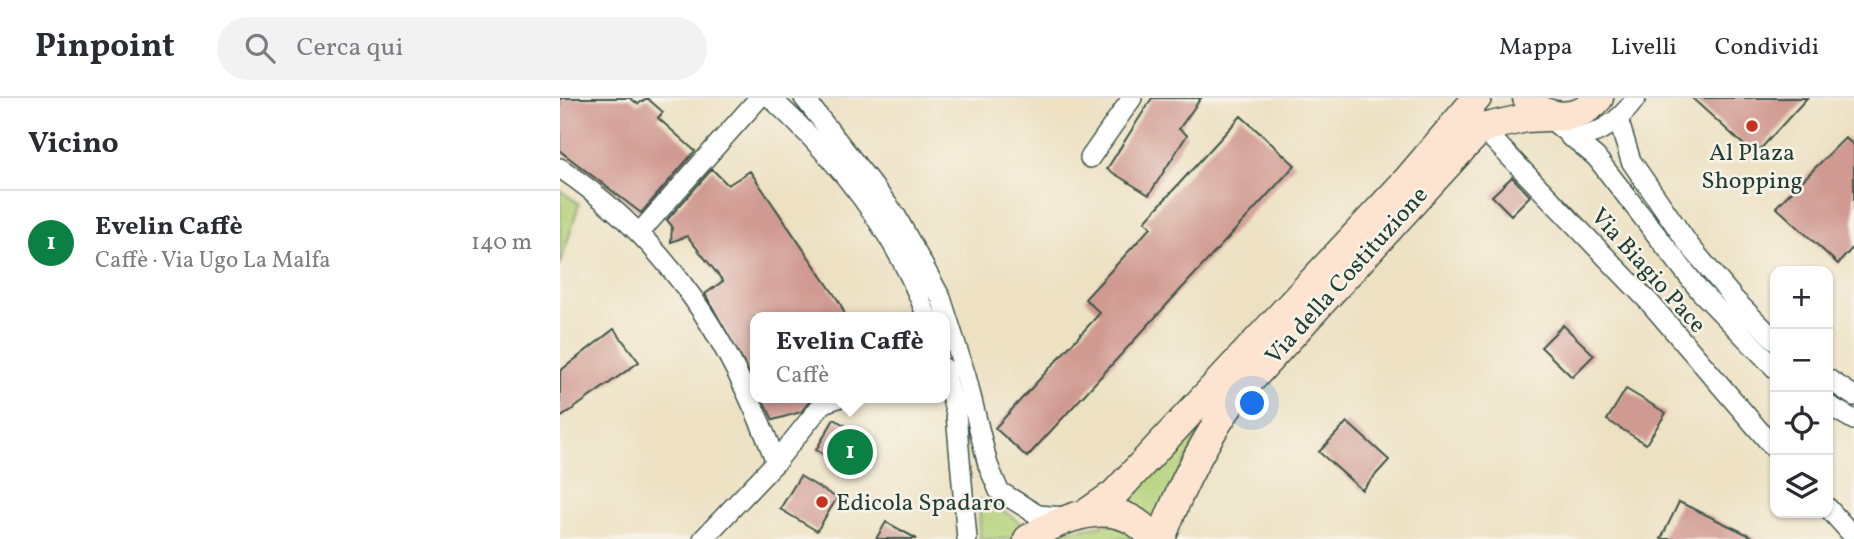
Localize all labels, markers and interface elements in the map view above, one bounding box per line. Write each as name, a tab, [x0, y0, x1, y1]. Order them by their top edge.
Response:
search box	[217, 17, 707, 80]
text: Pinpoint	[35, 25, 175, 71]
icon: search	[241, 29, 279, 67]
text: Cerca qui	[297, 30, 403, 66]
text: Mappa	[1499, 31, 1573, 65]
text: Livelli	[1611, 31, 1677, 65]
text: Condividi	[1715, 31, 1819, 65]
marker: Al Plaza Shopping	[1744, 118, 1760, 134]
text: Vicino	[28, 123, 119, 165]
place label: Al Plaza Shopping	[1701, 137, 1803, 199]
street label: Via della Costituzione	[1258, 180, 1437, 373]
street label: Via Biagio Pace	[1582, 201, 1713, 342]
text: Evelin Caffè	[95, 209, 243, 245]
text: 1	[46, 227, 56, 259]
text: 140 m	[471, 227, 532, 259]
text: Caffè · Via Ugo La Malfa	[95, 245, 331, 277]
map controls	[1770, 266, 1833, 518]
button: +	[1770, 266, 1833, 329]
popup	[750, 312, 950, 403]
text: Evelin Caffè	[776, 324, 924, 360]
button: −	[1770, 329, 1833, 392]
text: Caffè	[776, 360, 829, 392]
your location	[1235, 386, 1269, 420]
button: locate	[1770, 392, 1833, 455]
pin: 1	[827, 426, 873, 478]
button: layers	[1770, 455, 1833, 518]
place label: Edicola Spadaro	[836, 487, 1006, 521]
marker: Edicola Spadaro	[814, 494, 830, 510]

